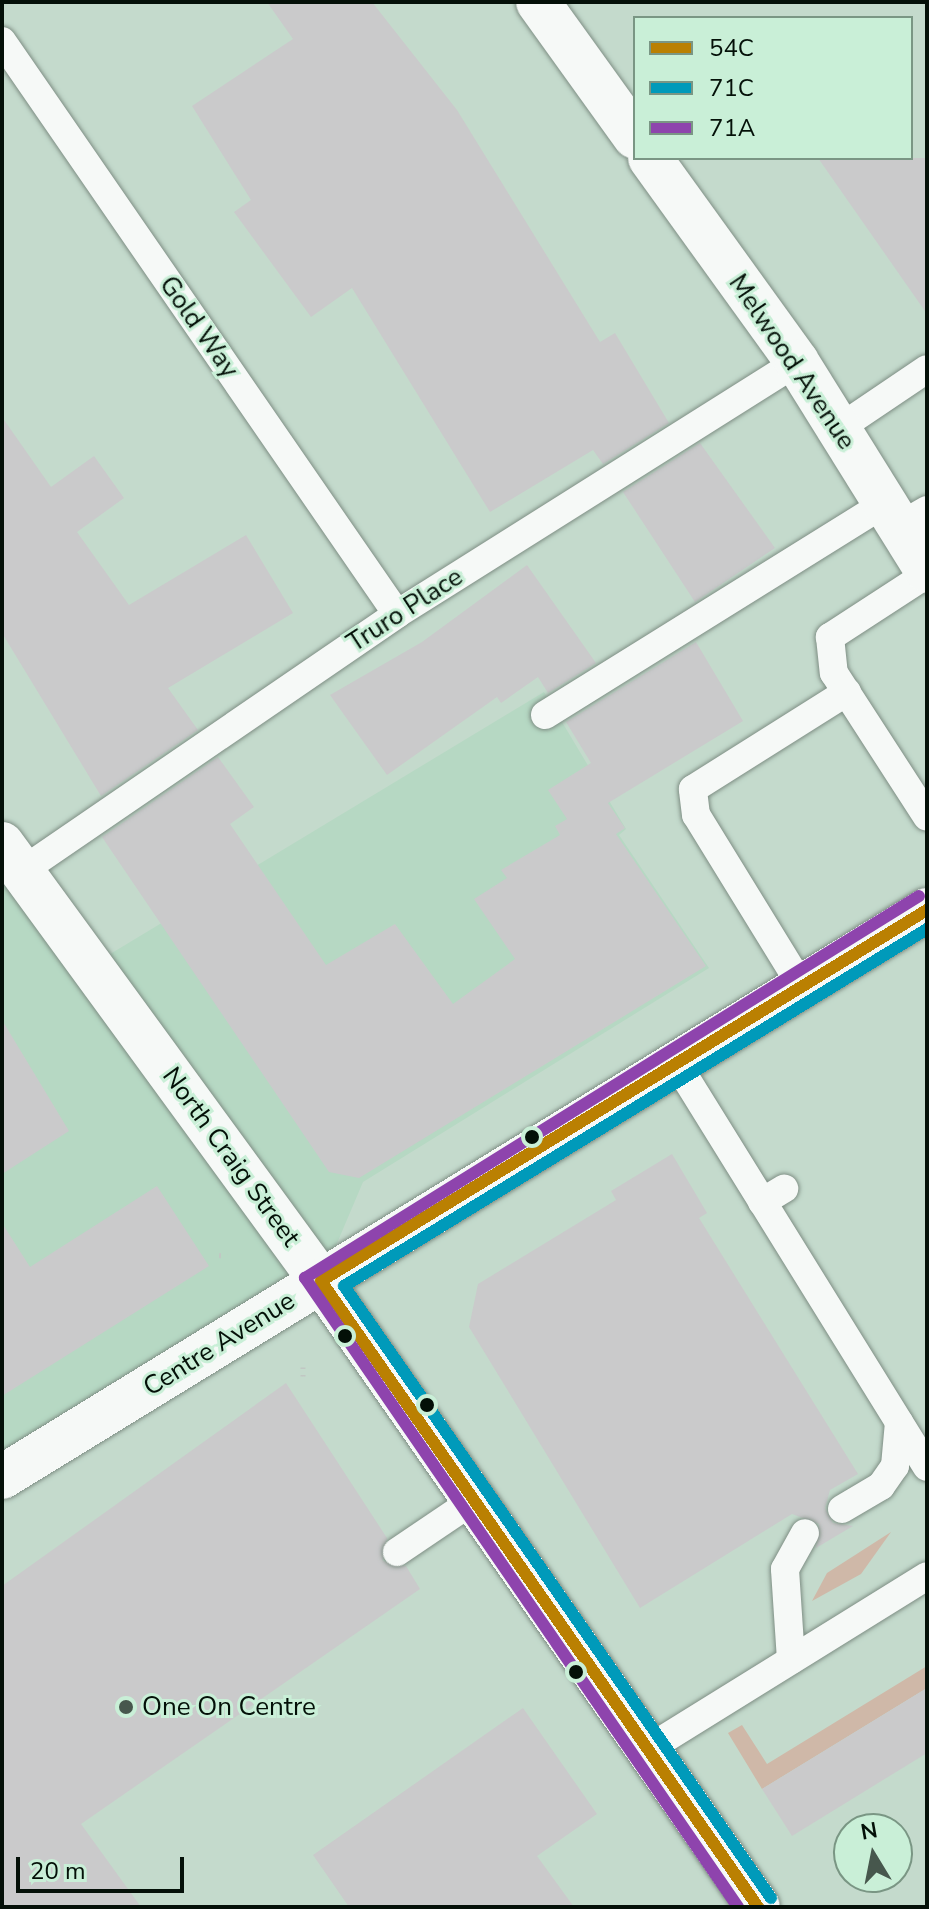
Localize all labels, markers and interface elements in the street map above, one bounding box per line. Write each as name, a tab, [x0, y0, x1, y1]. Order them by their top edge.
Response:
legend	[633, 16, 913, 160]
text: 54C	[709, 32, 754, 64]
text: 71C	[709, 72, 754, 104]
text: 71A	[709, 112, 755, 144]
street label: Melwood Avenue	[722, 269, 862, 455]
street label: Gold Way	[153, 270, 245, 384]
street label: Truro Place	[341, 561, 469, 659]
street label: North Craig Street	[156, 1061, 306, 1253]
unlabelled marker	[524, 1129, 540, 1145]
street label: Centre Avenue	[138, 1285, 300, 1403]
unlabelled marker	[337, 1328, 353, 1344]
unlabelled marker	[419, 1397, 435, 1413]
unlabelled marker	[568, 1664, 584, 1680]
place label: One On Centre	[142, 1691, 316, 1723]
marker: One On Centre	[117, 1698, 135, 1716]
north arrow	[833, 1813, 913, 1893]
text: N	[858, 1815, 880, 1848]
scale bar	[20, 1841, 188, 1891]
text: 20 m	[30, 1855, 86, 1887]

